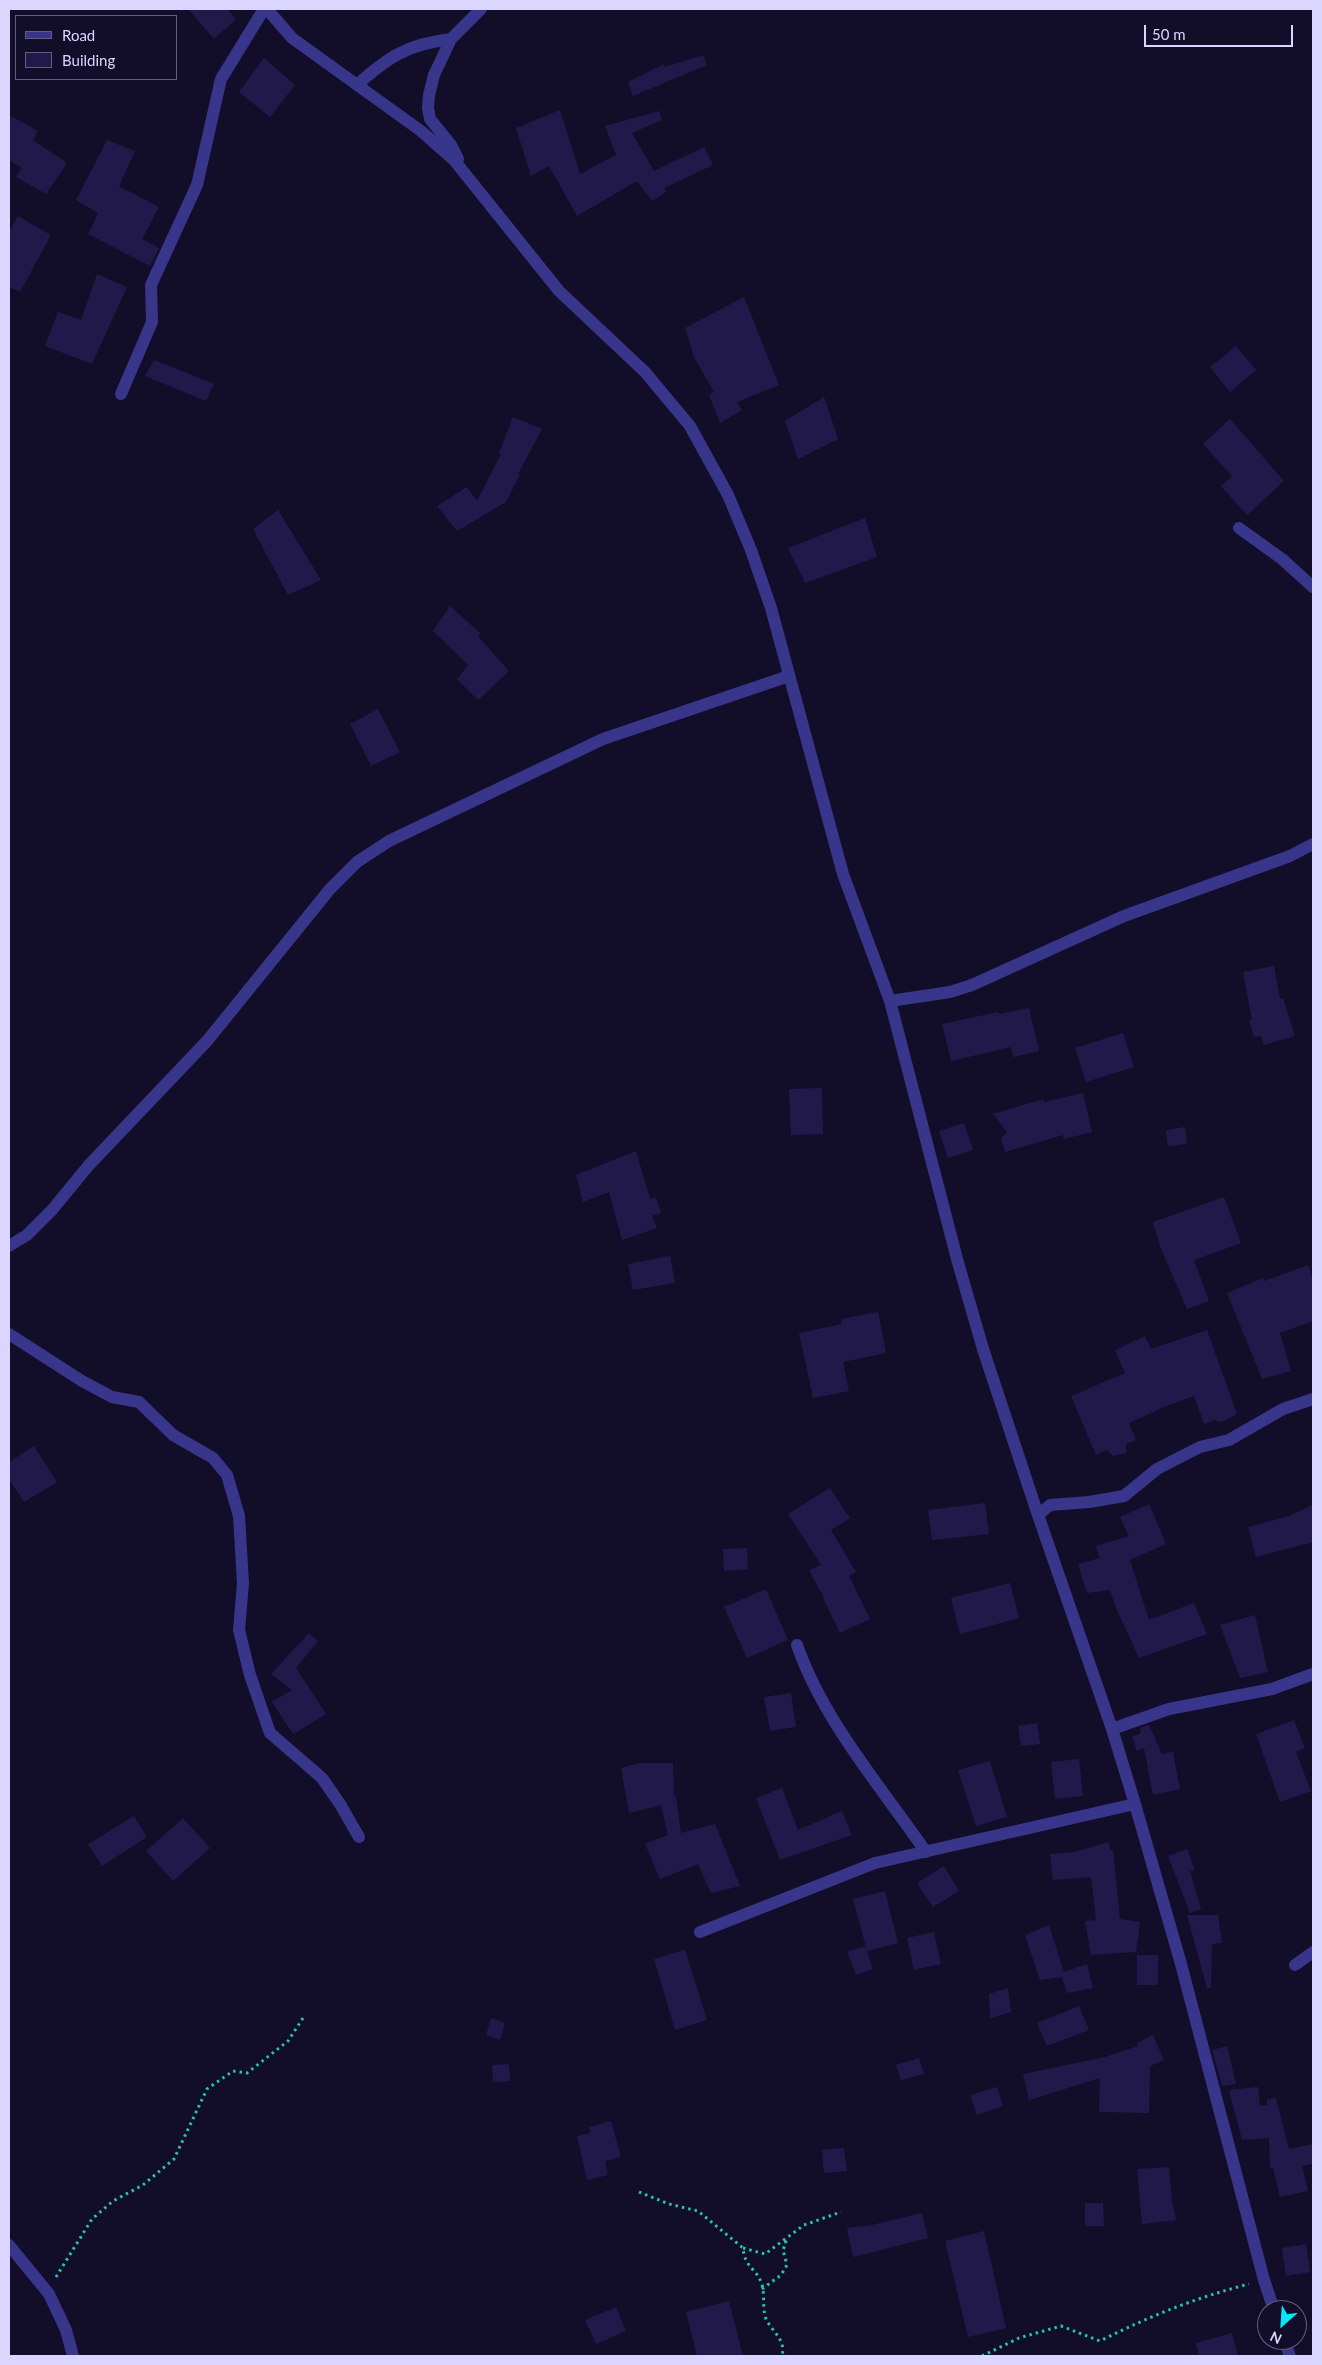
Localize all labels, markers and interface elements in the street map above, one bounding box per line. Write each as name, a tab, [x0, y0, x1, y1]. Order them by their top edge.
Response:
legend	[15, 15, 178, 80]
scale bar	[1147, 15, 1296, 47]
text: 50 m	[1152, 25, 1186, 43]
text: Road	[62, 26, 95, 44]
text: Building	[62, 51, 115, 69]
north arrow	[1257, 2300, 1307, 2350]
text: N	[1267, 2328, 1284, 2348]

